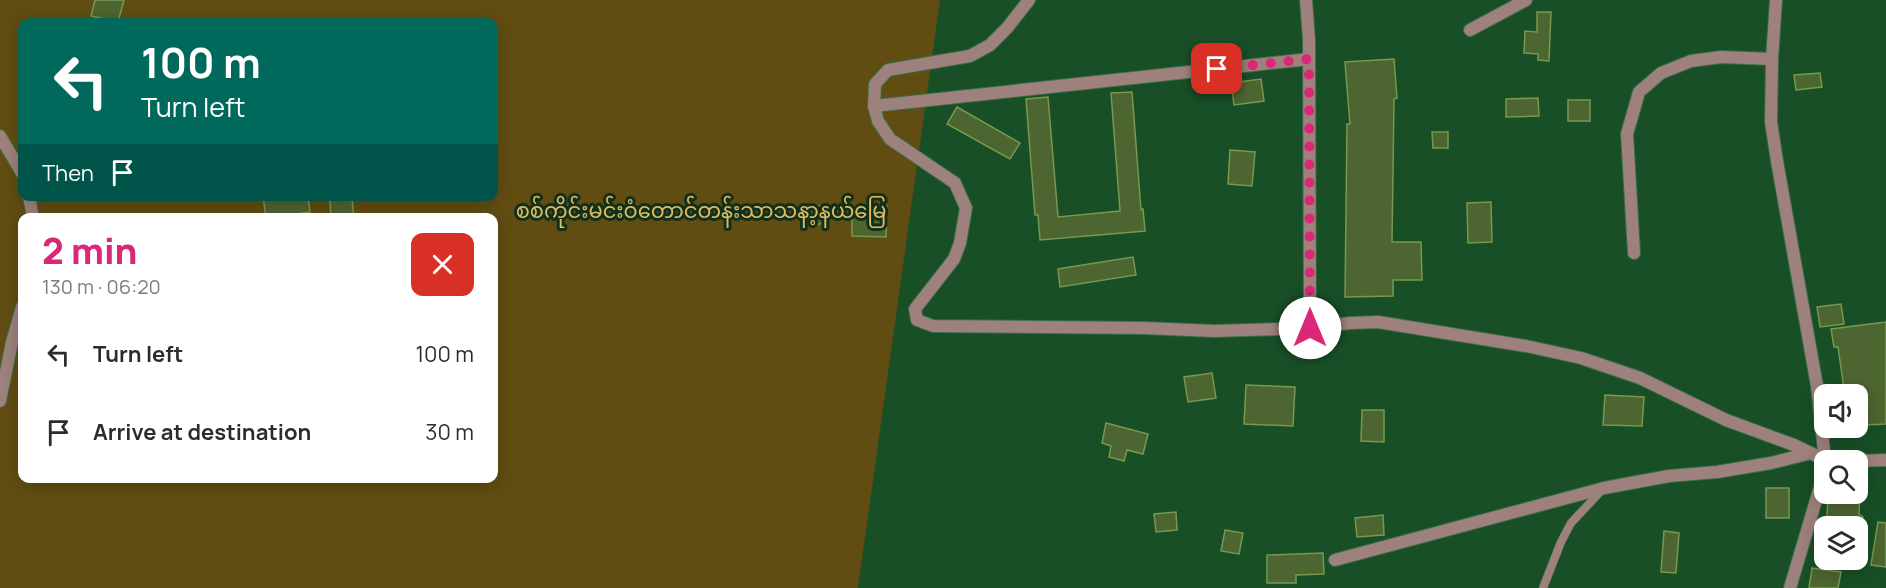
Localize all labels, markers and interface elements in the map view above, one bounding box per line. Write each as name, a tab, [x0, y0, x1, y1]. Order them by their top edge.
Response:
text: 100 m	[141, 33, 261, 91]
icon: left	[42, 42, 120, 120]
pin	[1191, 43, 1242, 94]
icon: arrive	[1200, 52, 1233, 85]
text: Turn left	[141, 88, 245, 125]
icon: arrive	[106, 156, 139, 189]
text: Then	[42, 158, 94, 188]
park label: စစ်ကိုင်းမင်းဝံတောင်တန်းသာသနာ့နယ်မြေ	[516, 195, 886, 228]
text: 2 min	[42, 226, 137, 275]
button: close	[411, 233, 474, 296]
text: 130 m · 06:20	[42, 273, 161, 300]
position arrow	[1278, 296, 1342, 360]
icon: left	[42, 338, 75, 371]
text: Turn left	[93, 339, 183, 369]
text: 100 m	[416, 339, 474, 369]
map controls	[1814, 384, 1868, 570]
button: sound	[1814, 384, 1868, 438]
icon: arrive	[42, 416, 75, 449]
text: Arrive at destination	[93, 417, 311, 447]
text: 30 m	[425, 417, 474, 447]
button: search	[1814, 450, 1868, 504]
button: layers	[1814, 516, 1868, 570]

